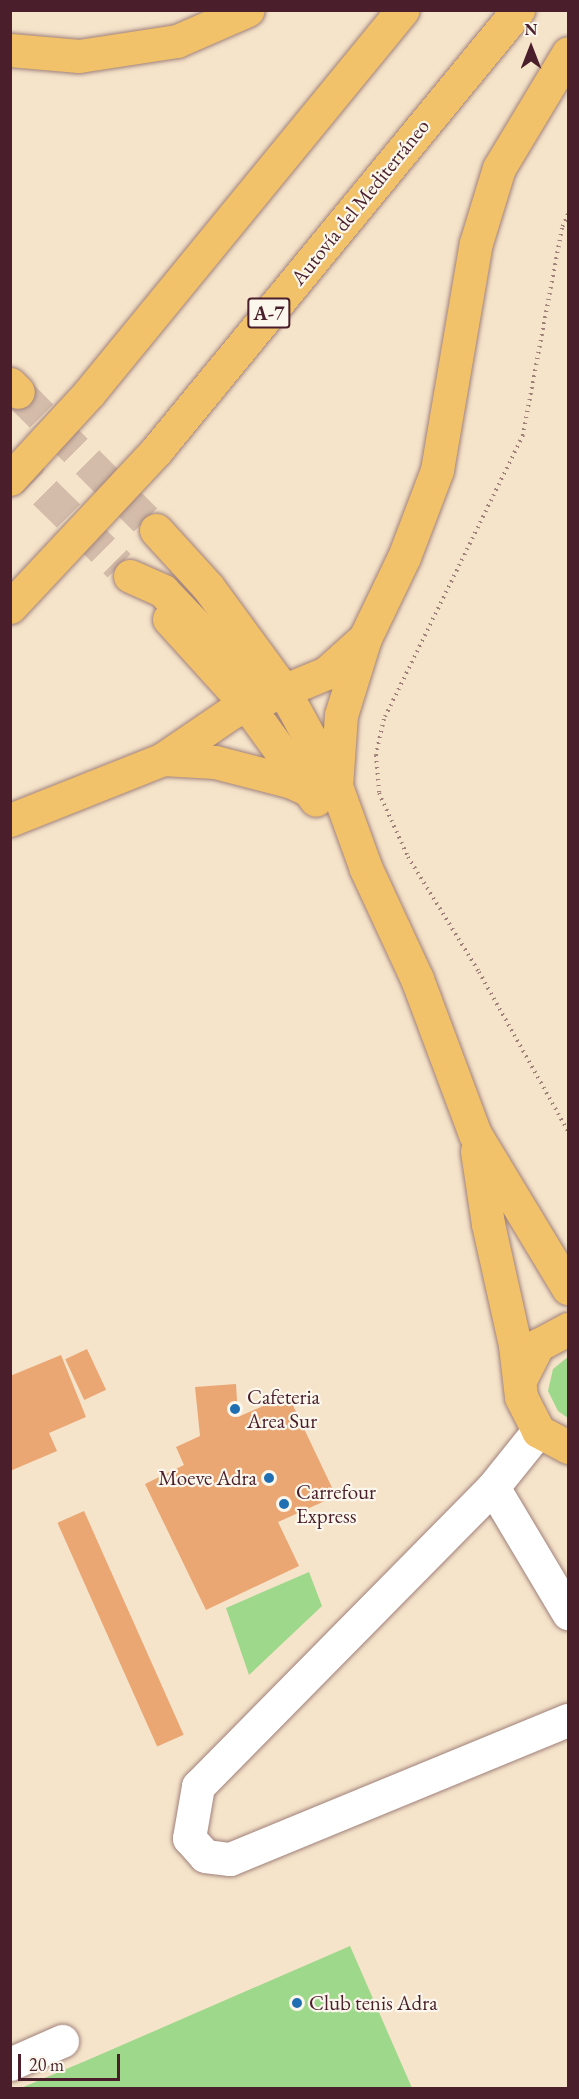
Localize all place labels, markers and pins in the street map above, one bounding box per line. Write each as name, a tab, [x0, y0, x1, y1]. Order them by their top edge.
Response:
place label: Cafeteria Area Sur	[247, 1384, 320, 1434]
marker: Cafeteria Area Sur	[228, 1402, 242, 1416]
place label: Moeve Adra	[158, 1465, 257, 1491]
marker: Moeve Adra	[262, 1471, 276, 1485]
place label: Carrefour Express	[296, 1479, 376, 1529]
marker: Carrefour Express	[277, 1497, 291, 1511]
place label: Club tenis Adra	[309, 1990, 438, 2016]
marker: Club tenis Adra	[290, 1996, 304, 2010]

